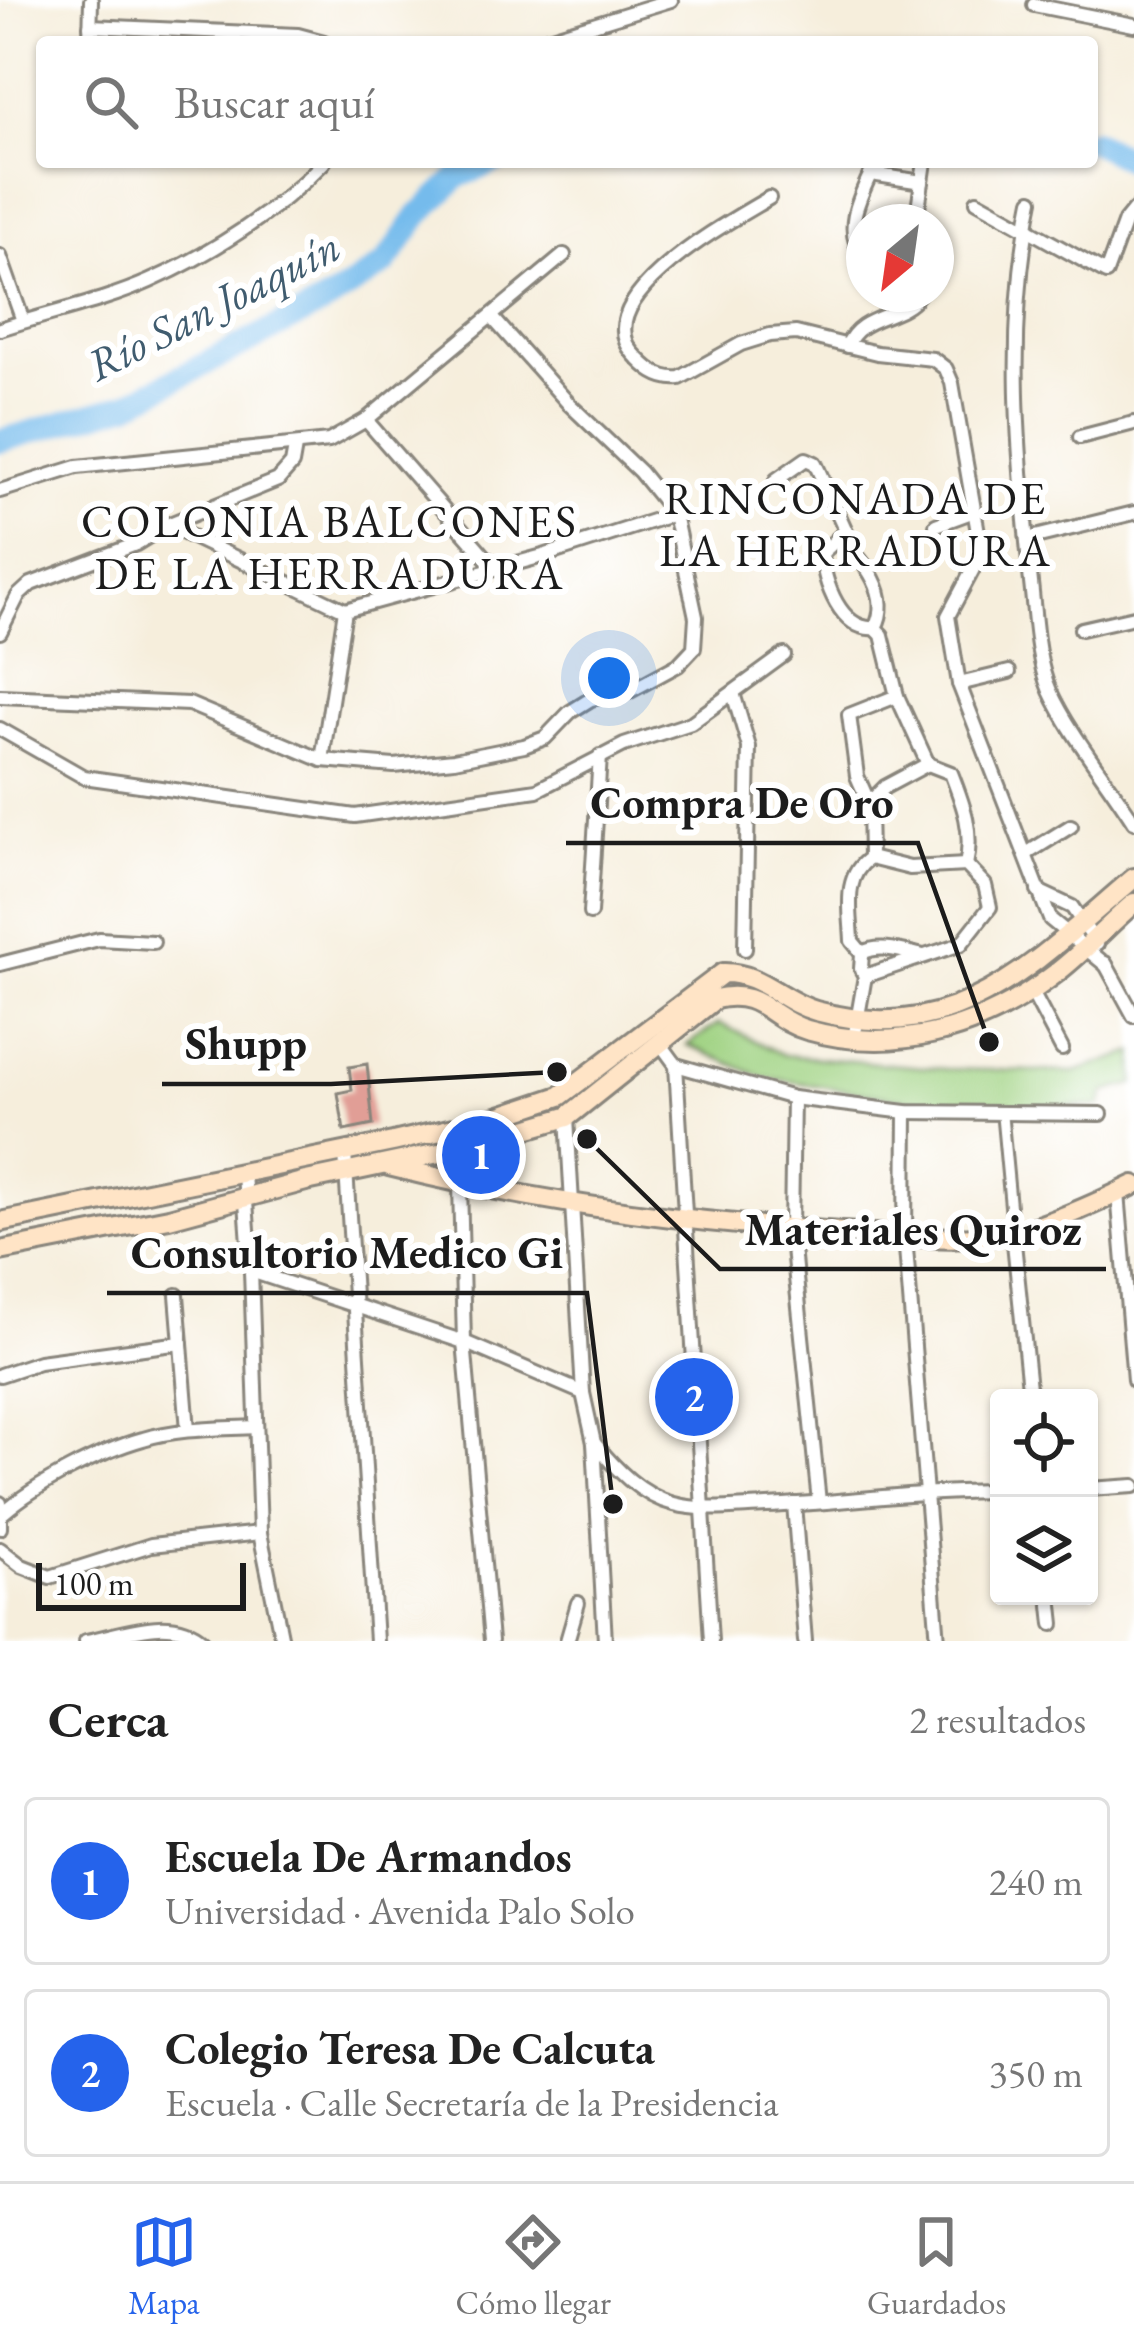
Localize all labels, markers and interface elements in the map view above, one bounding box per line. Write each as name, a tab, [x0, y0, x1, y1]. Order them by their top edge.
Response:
search box	[36, 36, 1098, 168]
icon: search	[78, 69, 144, 135]
text: Buscar aquí	[174, 73, 374, 131]
north arrow	[846, 204, 954, 312]
water label: Río San Joaquín	[76, 216, 350, 394]
district label: RINCONADA DE LA HERRADURA	[659, 469, 1053, 579]
district label: COLONIA BALCONES DE LA HERRADURA	[81, 492, 579, 602]
your location	[579, 648, 639, 708]
callout: Compra De Oro	[566, 762, 918, 843]
text: Compra De Oro	[590, 773, 894, 831]
callout: Shupp	[162, 1003, 331, 1084]
text: Shupp	[185, 1014, 307, 1072]
pin: 1	[442, 1110, 520, 1200]
callout: Materiales Quiroz	[720, 1188, 1106, 1269]
text: Materiales Quiroz	[744, 1200, 1082, 1258]
callout: Consultorio Medico Gi	[107, 1212, 587, 1293]
text: Consultorio Medico Gi	[131, 1223, 563, 1281]
pin: 2	[655, 1352, 733, 1442]
map controls	[990, 1389, 1098, 1605]
button: locate	[990, 1389, 1098, 1497]
button: layers	[990, 1497, 1098, 1605]
scale bar	[36, 1557, 246, 1610]
text: 100 m	[54, 1562, 134, 1605]
text: Cerca	[48, 1686, 168, 1752]
text: 2 resultados	[909, 1694, 1086, 1745]
text: Escuela De Armandos	[165, 1827, 572, 1885]
text: 1	[80, 1856, 100, 1907]
text: 240 m	[989, 1856, 1083, 1907]
text: Universidad · Avenida Palo Solo	[165, 1885, 635, 1936]
text: Colegio Teresa De Calcuta	[165, 2019, 655, 2077]
text: 2	[80, 2048, 100, 2099]
text: 350 m	[989, 2048, 1083, 2099]
text: Escuela · Calle Secretaría de la Presidencia	[165, 2077, 779, 2128]
tab: Mapa	[128, 2209, 200, 2324]
tab: Cómo llegar	[456, 2209, 611, 2324]
tab: Guardados	[867, 2209, 1006, 2324]

